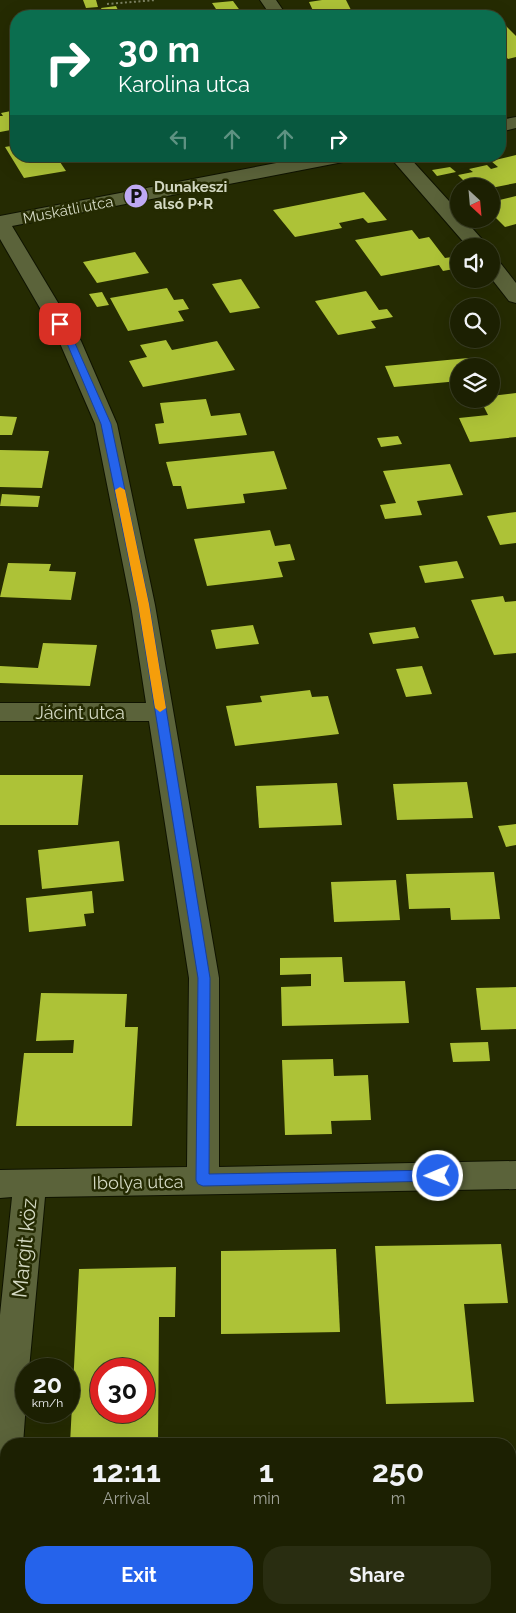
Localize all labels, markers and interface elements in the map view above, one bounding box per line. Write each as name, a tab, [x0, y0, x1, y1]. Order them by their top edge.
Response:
text: 30 m	[118, 29, 200, 70]
icon: right	[35, 30, 100, 95]
text: Karolina utca	[118, 71, 250, 97]
icon: left	[165, 125, 193, 153]
icon: ahead	[218, 125, 246, 153]
icon: ahead	[271, 125, 299, 153]
icon: right	[324, 125, 352, 153]
place label: Dunakeszi alsó P+R	[154, 178, 227, 213]
north arrow	[450, 178, 500, 228]
map controls	[450, 178, 500, 408]
parking icon: Dunakeszi alsó P+R	[123, 183, 149, 209]
street label: Muskátli utca	[21, 192, 115, 228]
button: sound	[450, 238, 500, 288]
button: search	[450, 298, 500, 348]
pin	[39, 303, 81, 345]
icon: arrive	[46, 310, 74, 338]
button: layers	[450, 358, 500, 408]
street label: Jácint utca	[35, 702, 125, 723]
position arrow	[411, 1149, 463, 1201]
street label: Ibolya utca	[92, 1171, 184, 1193]
street label: Margit köz	[6, 1197, 42, 1299]
speed limit sign: 30	[90, 1358, 155, 1423]
text: 20	[33, 1369, 62, 1399]
text: km/h	[32, 1396, 63, 1410]
text: 12:11	[92, 1454, 161, 1489]
text: 1	[259, 1454, 274, 1489]
text: 250	[372, 1454, 424, 1489]
text: Arrival	[103, 1489, 150, 1508]
text: min	[253, 1489, 280, 1508]
text: m	[391, 1489, 405, 1508]
button: Exit	[25, 1546, 253, 1604]
button: Share	[263, 1546, 491, 1604]

